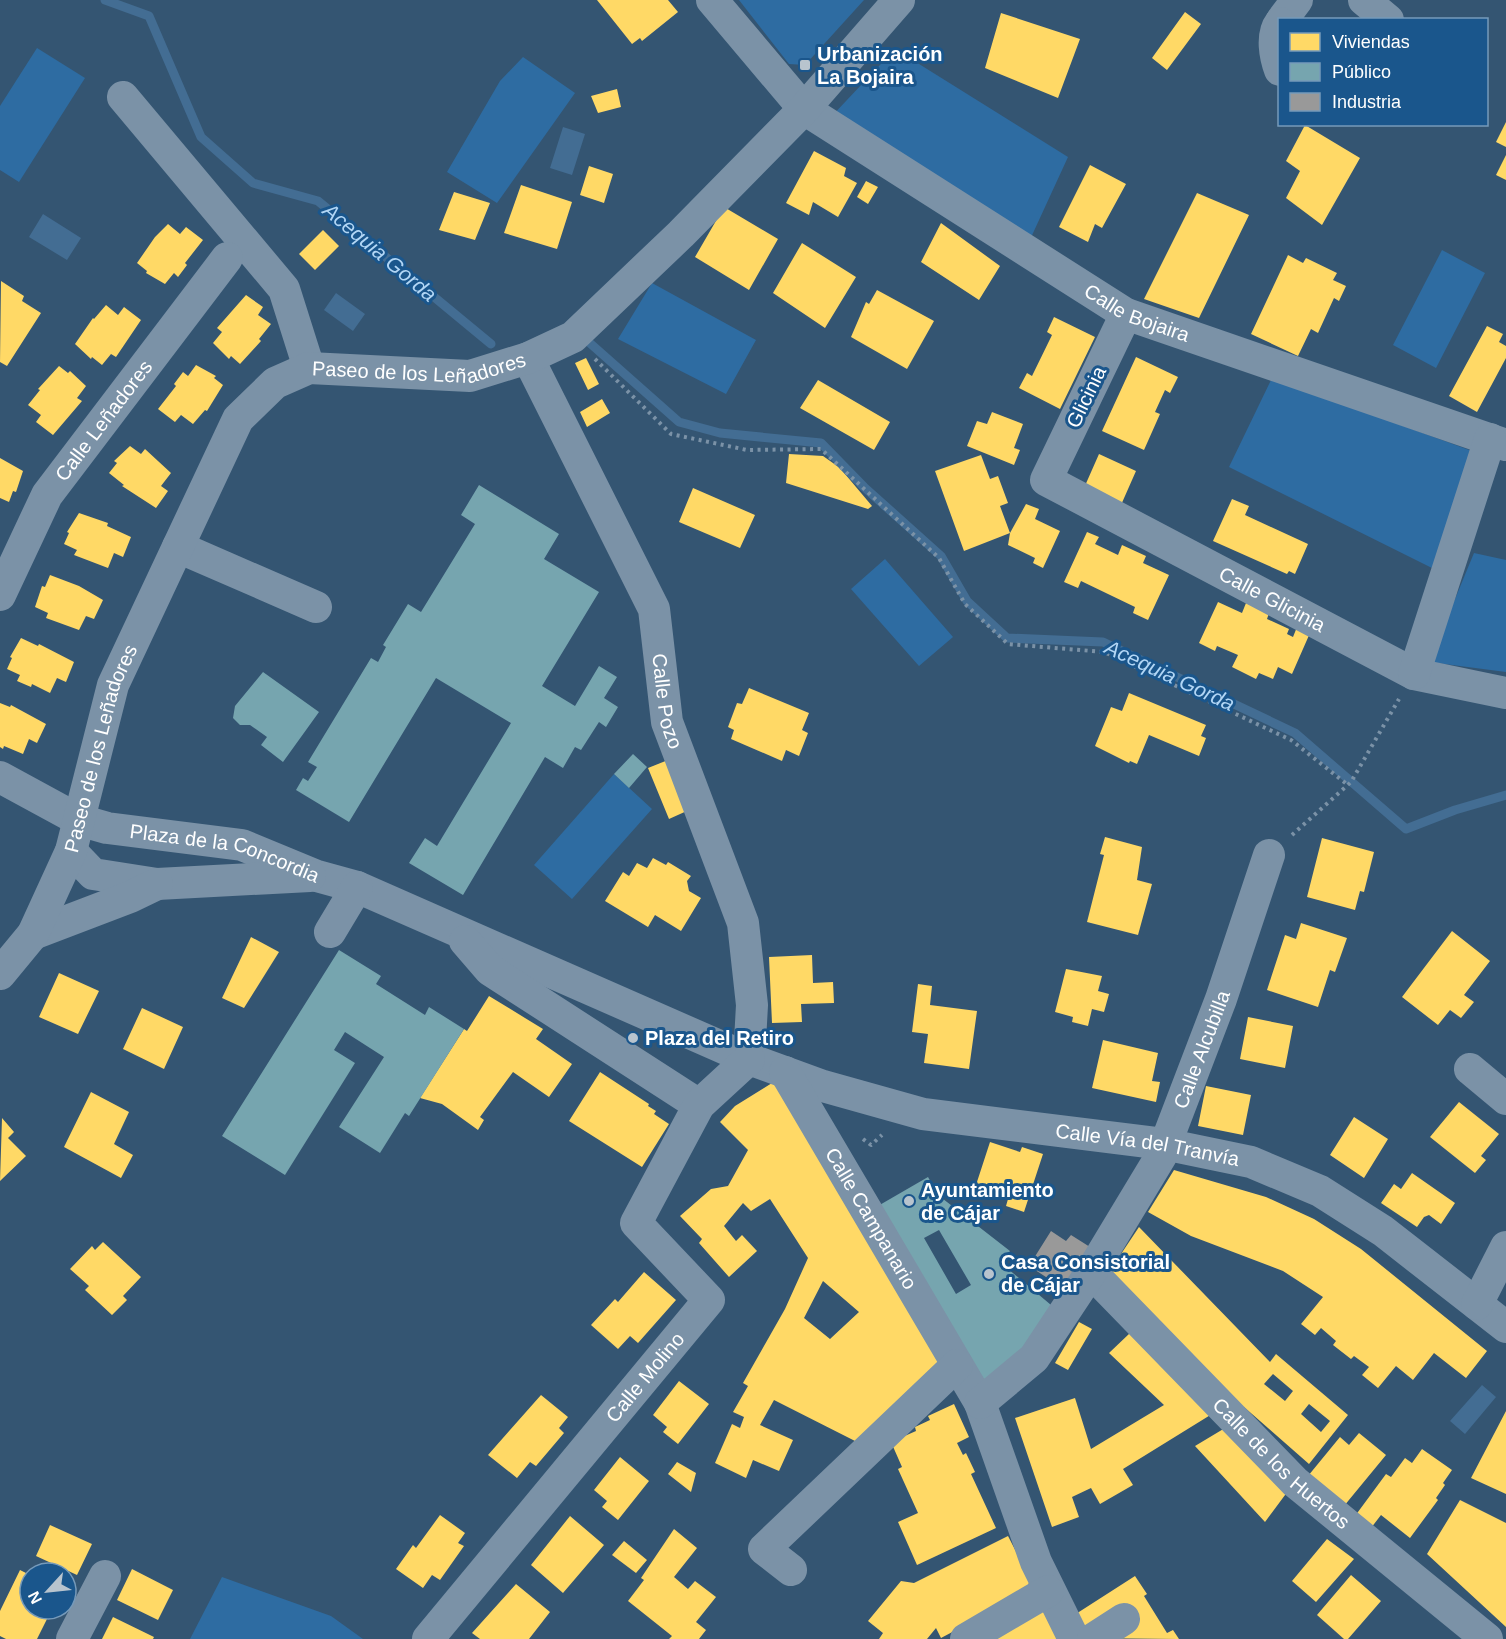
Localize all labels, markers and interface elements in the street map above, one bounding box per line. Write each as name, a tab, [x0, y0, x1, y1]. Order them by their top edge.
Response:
legend	[1278, 18, 1488, 126]
text: Viviendas	[1332, 32, 1410, 52]
place label: Urbanización La Bojaira	[817, 43, 943, 88]
marker: Urbanización La Bojaira	[798, 58, 812, 72]
text: Público	[1332, 62, 1391, 82]
text: Industria	[1332, 92, 1402, 112]
water label: Acequia Gorda	[317, 197, 441, 306]
street label: Calle Bojaira	[1080, 279, 1193, 346]
street label: Paseo de los Leñadores	[311, 348, 528, 388]
street label: Calle Leñadores	[51, 356, 156, 485]
street label: Glicinia	[1062, 362, 1111, 431]
street label: Calle Glicinia	[1215, 562, 1330, 637]
water label: Acequia Gorda	[1100, 634, 1238, 715]
street label: Paseo de los Leñadores	[60, 641, 141, 855]
street label: Calle Pozo	[648, 652, 687, 752]
street label: Plaza de la Concordia	[128, 820, 323, 887]
street label: Calle Alcubilla	[1169, 987, 1234, 1112]
place label: Plaza del Retiro	[645, 1027, 794, 1049]
marker: Plaza del Retiro	[626, 1031, 640, 1045]
street label: Calle Vía del Tranvía	[1054, 1120, 1242, 1170]
street label: Calle Campanario	[821, 1144, 921, 1293]
place label: Ayuntamiento de Cájar	[921, 1179, 1054, 1224]
marker: Ayuntamiento de Cájar	[902, 1194, 916, 1208]
place label: Casa Consistorial de Cájar	[1001, 1251, 1170, 1296]
marker: Casa Consistorial de Cájar	[982, 1267, 996, 1281]
street label: Calle Molino	[601, 1328, 689, 1427]
street label: Calle de los Huertos	[1208, 1393, 1354, 1533]
north arrow	[18, 1561, 78, 1621]
text: N	[25, 1589, 45, 1607]

